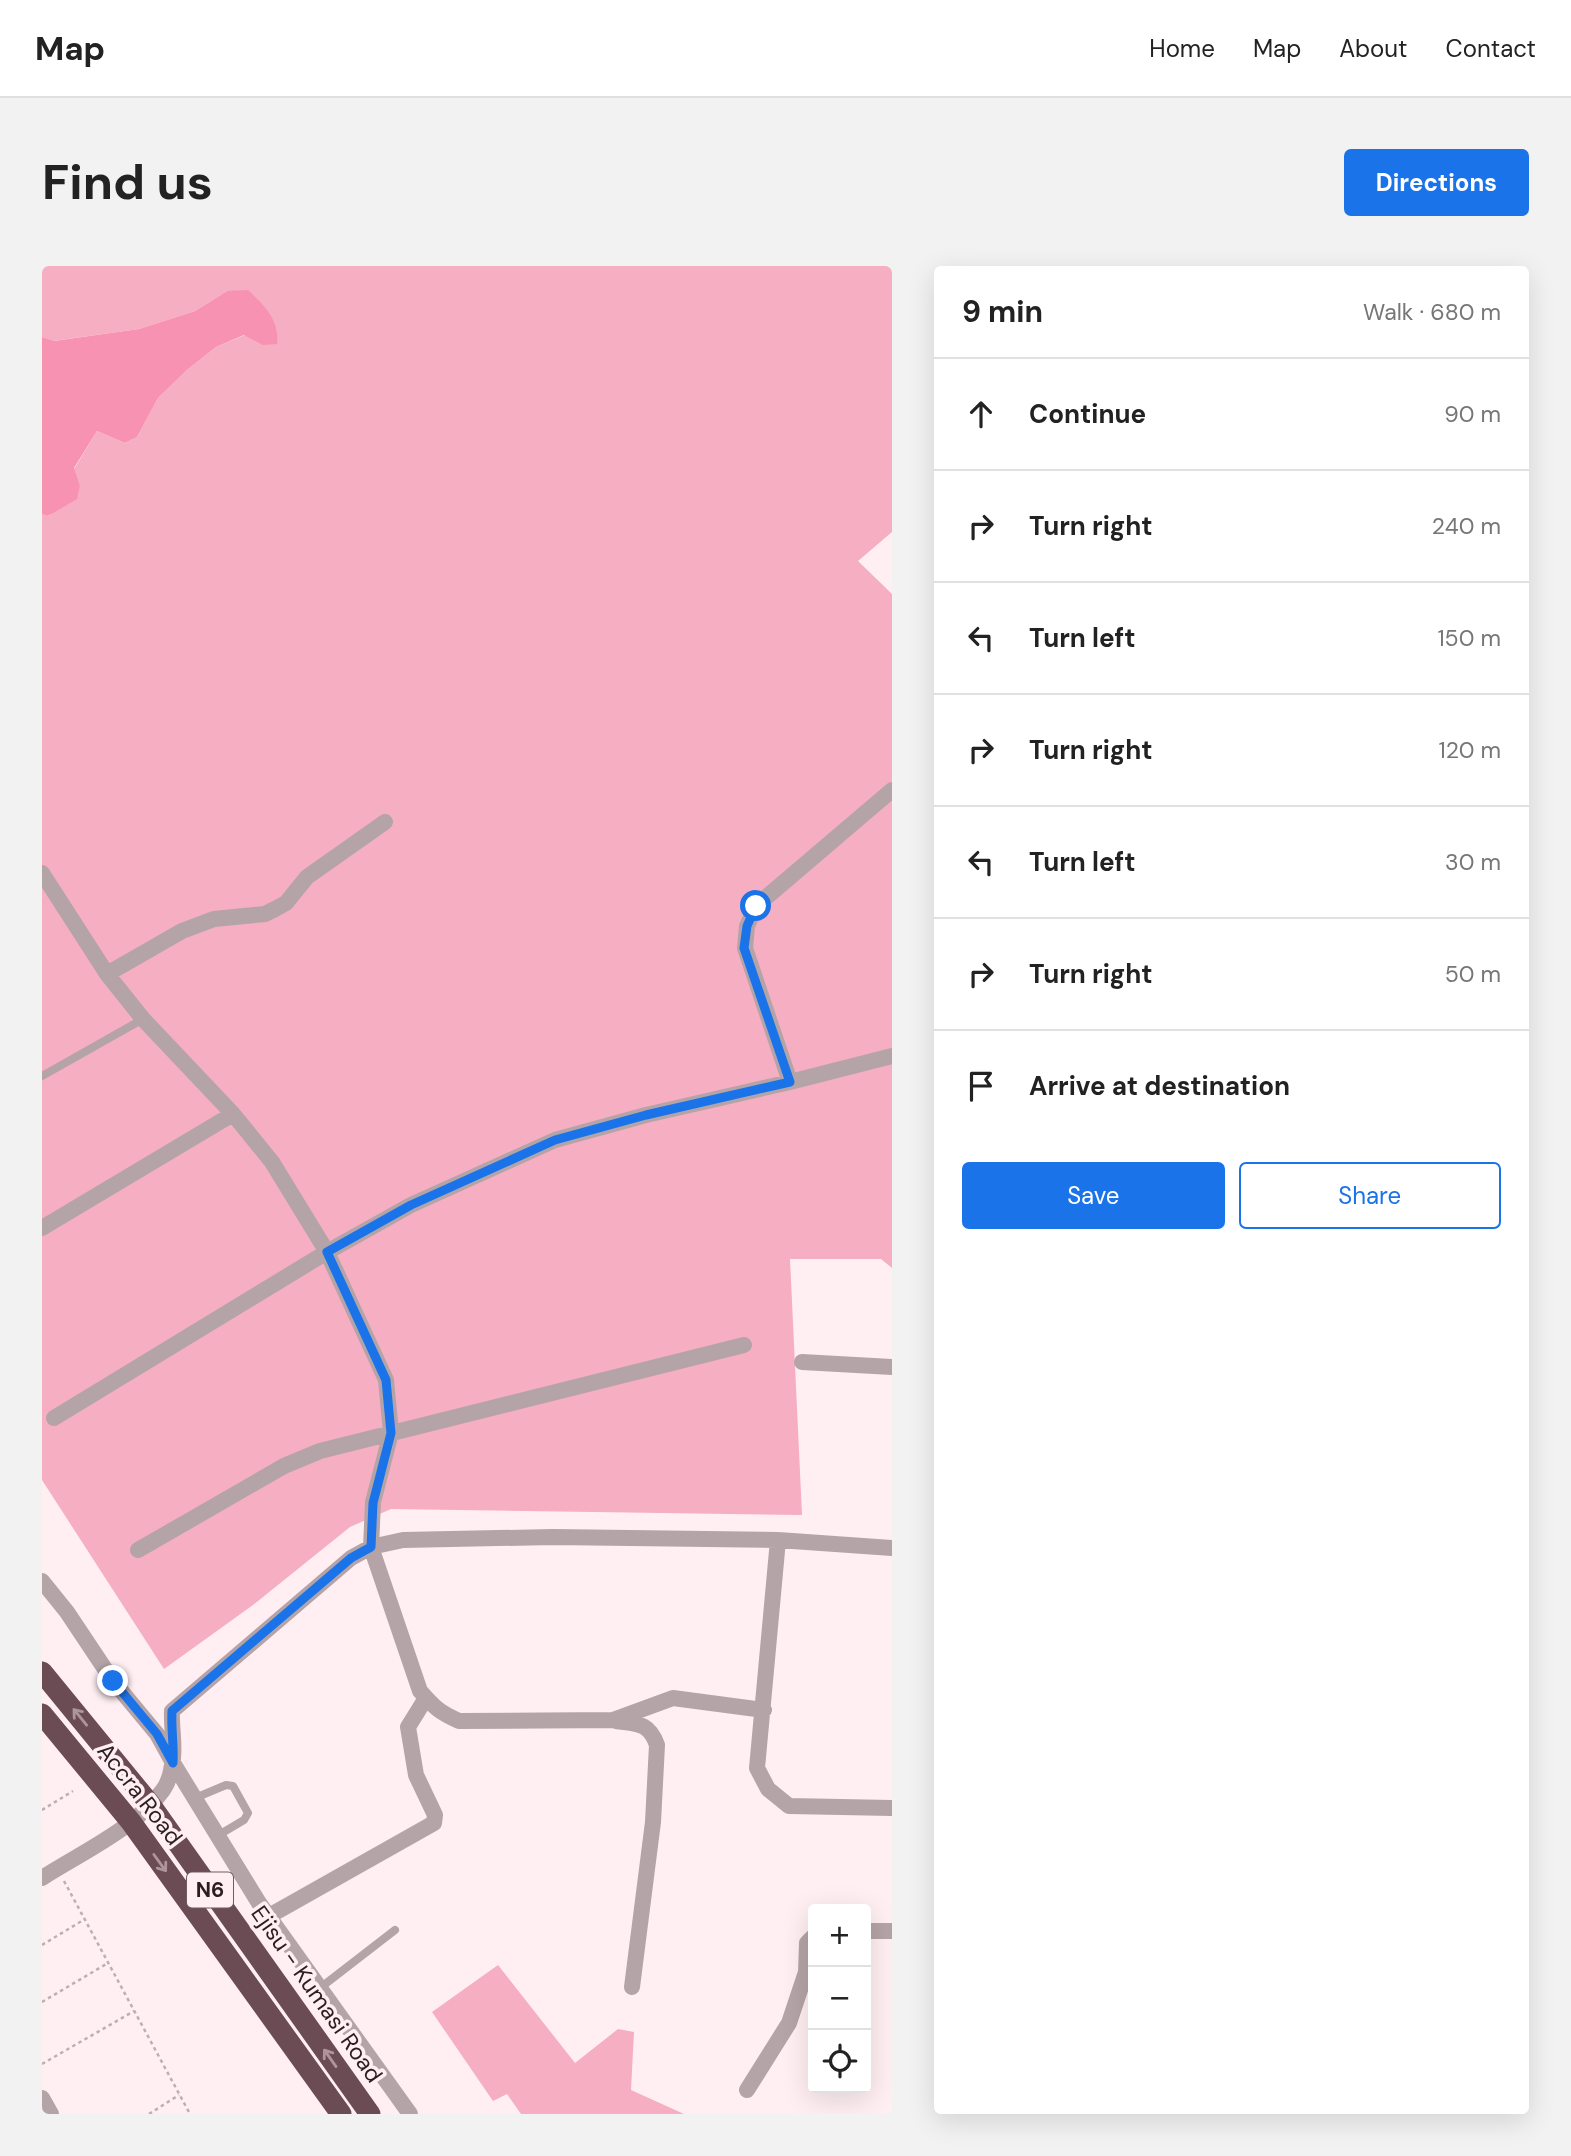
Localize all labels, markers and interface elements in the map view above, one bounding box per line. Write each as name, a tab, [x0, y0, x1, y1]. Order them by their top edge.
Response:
text: Map	[35, 27, 105, 70]
text: Home	[1149, 33, 1215, 64]
text: Map	[1253, 33, 1301, 64]
text: About	[1339, 33, 1408, 64]
text: Contact	[1446, 33, 1536, 64]
button: Directions	[1344, 149, 1529, 216]
text: Find us	[42, 150, 213, 214]
text: 9 min	[962, 292, 1043, 331]
text: Walk · 680 m	[1363, 297, 1501, 327]
icon: ahead	[962, 395, 1000, 433]
text: Continue	[1029, 397, 1146, 431]
text: 90 m	[1444, 399, 1501, 429]
icon: right	[962, 507, 1000, 545]
text: Turn right	[1029, 509, 1153, 543]
text: 240 m	[1432, 511, 1501, 541]
icon: left	[962, 619, 1000, 657]
text: Turn left	[1029, 621, 1136, 655]
text: 150 m	[1437, 623, 1501, 653]
icon: right	[962, 731, 1000, 769]
text: Turn right	[1029, 733, 1153, 767]
text: 120 m	[1438, 735, 1501, 765]
icon: left	[962, 843, 1000, 881]
text: Turn left	[1029, 845, 1136, 879]
text: 30 m	[1445, 847, 1501, 877]
route start	[740, 890, 771, 921]
icon: right	[962, 955, 1000, 993]
text: Turn right	[1029, 957, 1153, 991]
text: 50 m	[1445, 959, 1501, 989]
icon: arrive	[962, 1067, 1000, 1105]
text: Arrive at destination	[1029, 1069, 1290, 1103]
button: Save	[962, 1162, 1225, 1229]
button: Share	[1239, 1162, 1501, 1229]
route end	[97, 1665, 128, 1696]
one-way arrow	[72, 1709, 88, 1727]
street label: Accra Road	[91, 1737, 189, 1851]
one-way arrow	[153, 1853, 168, 1872]
road number: N6	[187, 1872, 233, 1908]
street label: Ejisu - Kumasi Road	[245, 1900, 389, 2088]
map controls	[808, 1904, 871, 2093]
button: +	[808, 1904, 871, 1967]
button: −	[808, 1967, 871, 2030]
button: locate	[808, 2030, 871, 2093]
one-way arrow	[323, 2049, 337, 2068]

